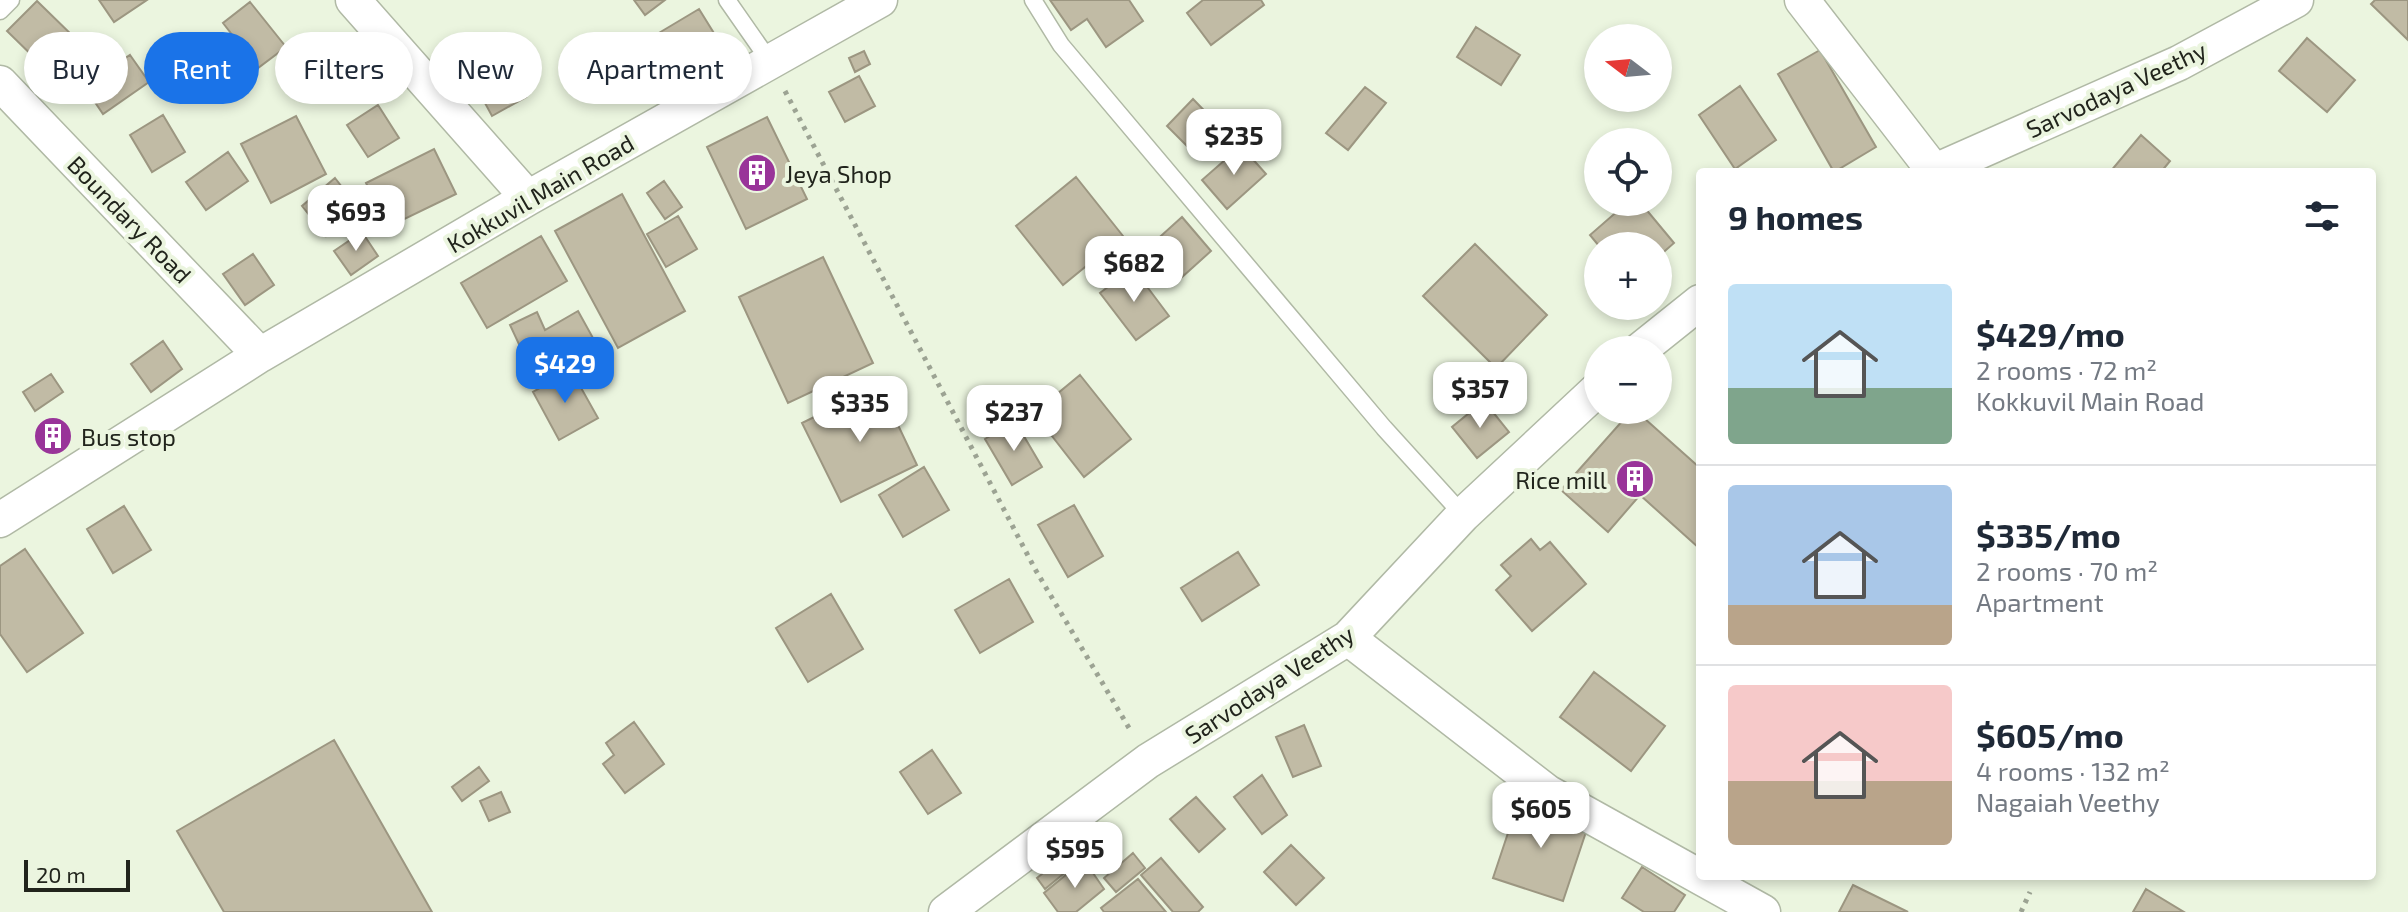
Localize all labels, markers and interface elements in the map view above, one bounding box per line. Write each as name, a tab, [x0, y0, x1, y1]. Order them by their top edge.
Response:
north arrow	[1584, 24, 1672, 112]
map controls	[1584, 24, 1672, 424]
chip: Buy	[24, 32, 128, 104]
chip: Rent	[144, 32, 259, 104]
chip: Filters	[275, 32, 413, 104]
chip: New	[429, 32, 542, 104]
chip: Apartment	[558, 32, 752, 104]
street label: Sarvodaya Veethy	[2021, 34, 2211, 143]
pin: $235	[1187, 109, 1281, 177]
text: $235	[1204, 119, 1264, 150]
street label: Kokkuvil Main Road	[441, 128, 639, 258]
button: locate	[1584, 128, 1672, 216]
street label: Boundary Road	[62, 149, 198, 289]
building icon: Jeya Shop	[736, 152, 778, 194]
place label: Jeya Shop	[785, 159, 892, 188]
pin: $693	[309, 185, 403, 253]
icon: filters	[2300, 194, 2344, 238]
text: $693	[326, 195, 386, 226]
text: 9 homes	[1728, 196, 1863, 237]
button: +	[1584, 232, 1672, 320]
pin: $682	[1087, 236, 1181, 304]
text: $682	[1103, 246, 1165, 277]
text: $429/mo	[1976, 313, 2125, 354]
icon: home	[1792, 316, 1888, 412]
button: −	[1584, 336, 1672, 424]
pin: $429	[518, 337, 612, 405]
text: $429	[534, 347, 596, 378]
text: 2 rooms · 72 m²	[1976, 354, 2157, 385]
pin: $357	[1433, 362, 1527, 430]
text: $357	[1451, 372, 1509, 403]
pin: $335	[813, 376, 907, 444]
pin: $237	[967, 385, 1061, 453]
text: Kokkuvil Main Road	[1976, 385, 2205, 416]
text: $335	[831, 386, 889, 417]
text: $237	[985, 395, 1043, 426]
building icon: Bus stop	[32, 415, 74, 457]
place label: Bus stop	[81, 422, 176, 451]
building icon: Rice mill	[1614, 458, 1656, 500]
place label: Rice mill	[1515, 465, 1607, 494]
text: $335/mo	[1976, 514, 2121, 555]
icon: home	[1792, 517, 1888, 613]
text: 2 rooms · 70 m²	[1976, 555, 2158, 586]
text: Apartment	[1976, 586, 2104, 617]
street label: Sarvodaya Veethy	[1179, 619, 1359, 749]
text: $605/mo	[1976, 714, 2124, 755]
icon: home	[1792, 717, 1888, 813]
text: 4 rooms · 132 m²	[1976, 755, 2170, 786]
pin: $605	[1494, 782, 1588, 850]
text: Nagaiah Veethy	[1976, 786, 2160, 817]
text: $605	[1510, 792, 1572, 823]
pin: $595	[1028, 822, 1122, 890]
text: $595	[1045, 832, 1105, 863]
scale bar	[24, 856, 130, 892]
text: 20 m	[36, 861, 86, 887]

